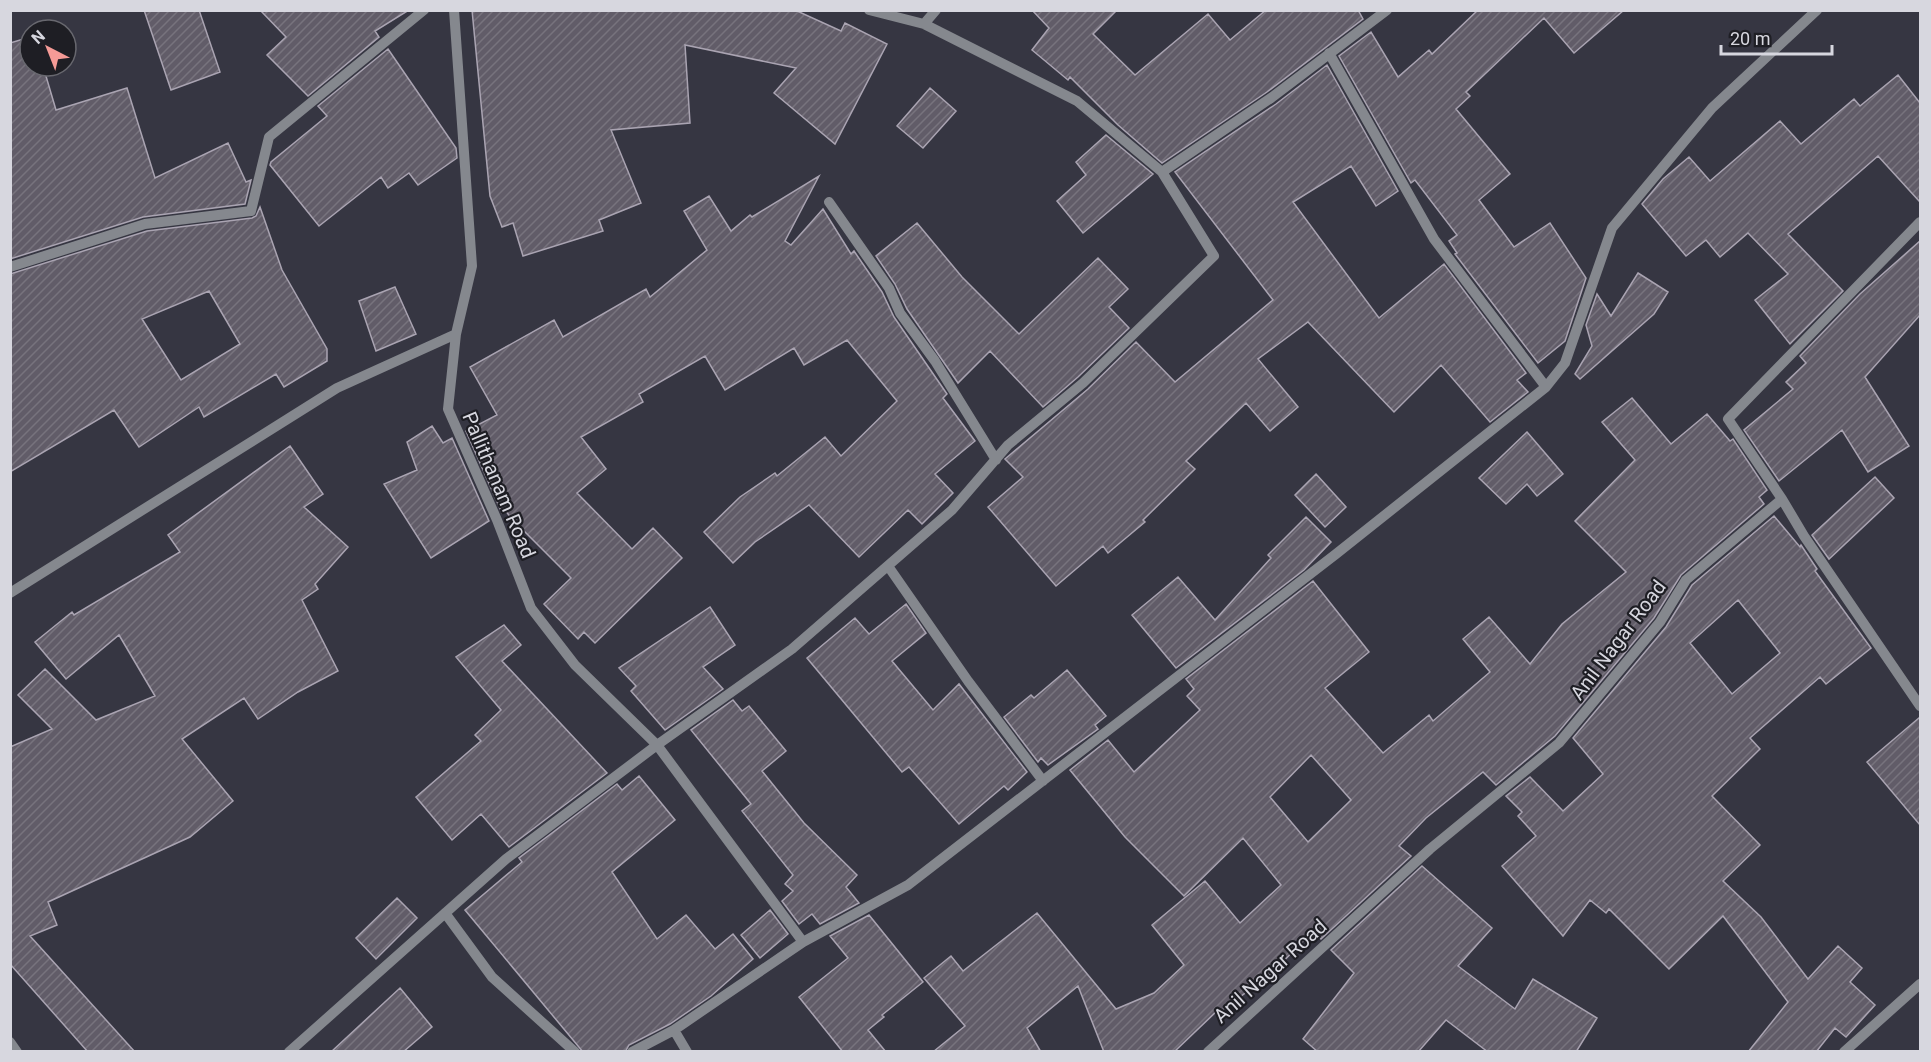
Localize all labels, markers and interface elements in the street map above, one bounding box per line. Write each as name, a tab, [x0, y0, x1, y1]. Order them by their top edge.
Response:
north arrow	[18, 18, 78, 78]
scale bar	[1721, 18, 1832, 56]
text: N	[28, 26, 49, 48]
text: 20 m	[1730, 28, 1770, 49]
street label: Pallithanam Road	[457, 408, 541, 562]
street label: Anil Nagar Road	[1565, 575, 1671, 705]
street label: Anil Nagar Road	[1209, 914, 1331, 1028]

